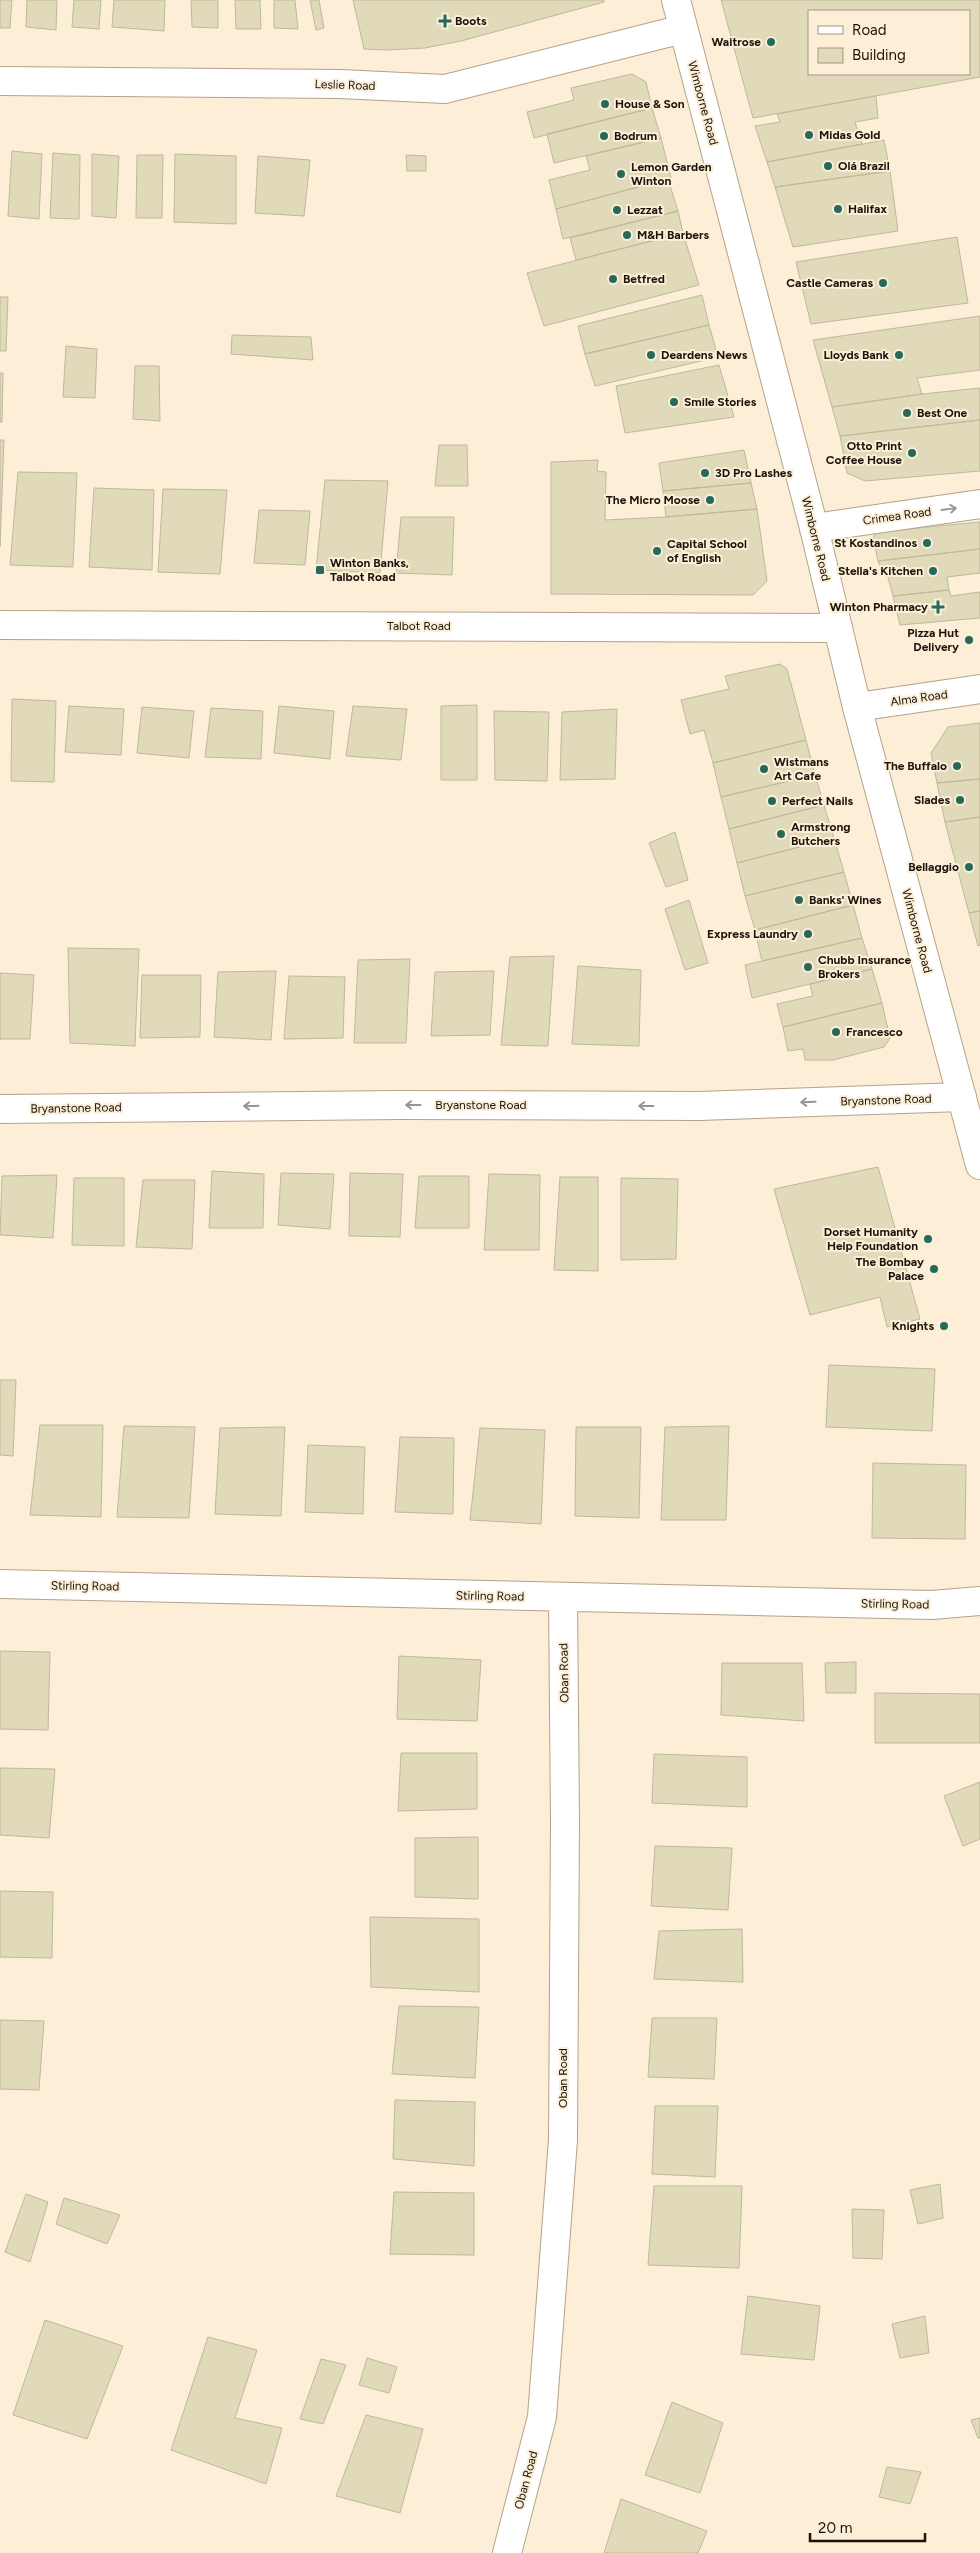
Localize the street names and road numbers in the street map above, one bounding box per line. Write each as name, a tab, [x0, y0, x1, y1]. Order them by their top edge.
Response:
street label: Wimborne Road	[685, 59, 721, 147]
street label: Leslie Road	[314, 77, 376, 93]
street label: Wimborne Road	[799, 495, 833, 583]
street label: Crimea Road	[862, 504, 932, 528]
street label: Talbot Road	[387, 619, 451, 633]
street label: Alma Road	[889, 687, 949, 709]
street label: Wimborne Road	[899, 887, 935, 975]
street label: Bryanstone Road	[840, 1091, 932, 1109]
street label: Bryanstone Road	[435, 1098, 527, 1112]
street label: Bryanstone Road	[30, 1100, 122, 1116]
street label: Stirling Road	[51, 1578, 119, 1594]
street label: Stirling Road	[456, 1588, 524, 1604]
street label: Stirling Road	[861, 1596, 929, 1612]
street label: Oban Road	[556, 1643, 572, 1703]
street label: Oban Road	[556, 2048, 570, 2108]
street label: Oban Road	[512, 2449, 540, 2511]

